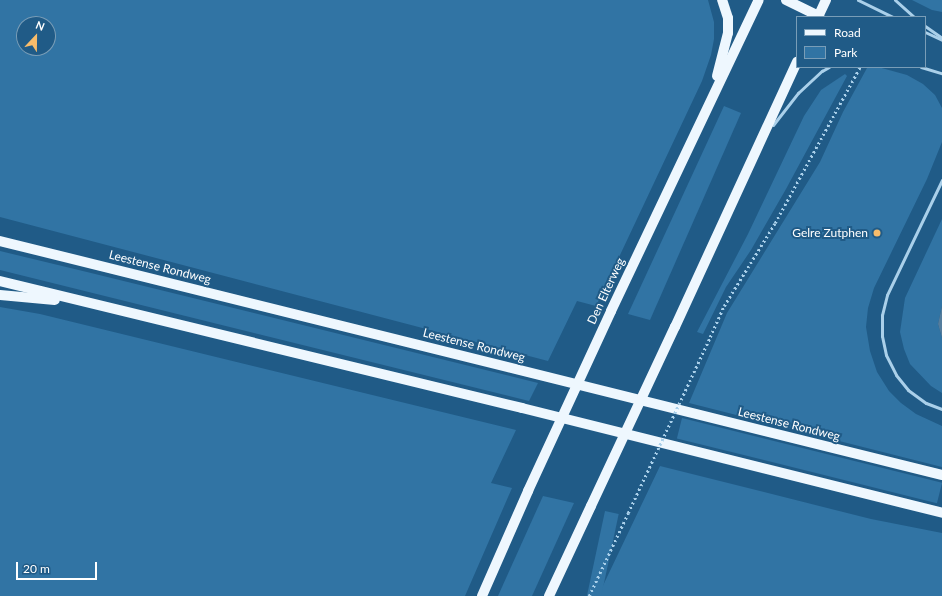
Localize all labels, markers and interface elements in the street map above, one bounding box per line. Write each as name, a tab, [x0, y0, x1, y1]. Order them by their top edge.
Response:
north arrow	[16, 16, 56, 56]
legend	[796, 16, 926, 68]
text: N	[34, 18, 47, 33]
text: Road	[834, 25, 861, 40]
text: Park	[834, 45, 857, 60]
place label: Gelre Zutphen	[792, 226, 868, 240]
marker: Gelre Zutphen	[871, 227, 883, 239]
street label: Leestense Rondweg	[107, 247, 213, 287]
street label: Den Elterweg	[584, 255, 628, 327]
street label: Leestense Rondweg	[421, 325, 527, 365]
street label: Leestense Rondweg	[736, 404, 842, 444]
scale bar	[18, 554, 99, 580]
text: 20 m	[23, 561, 50, 576]

